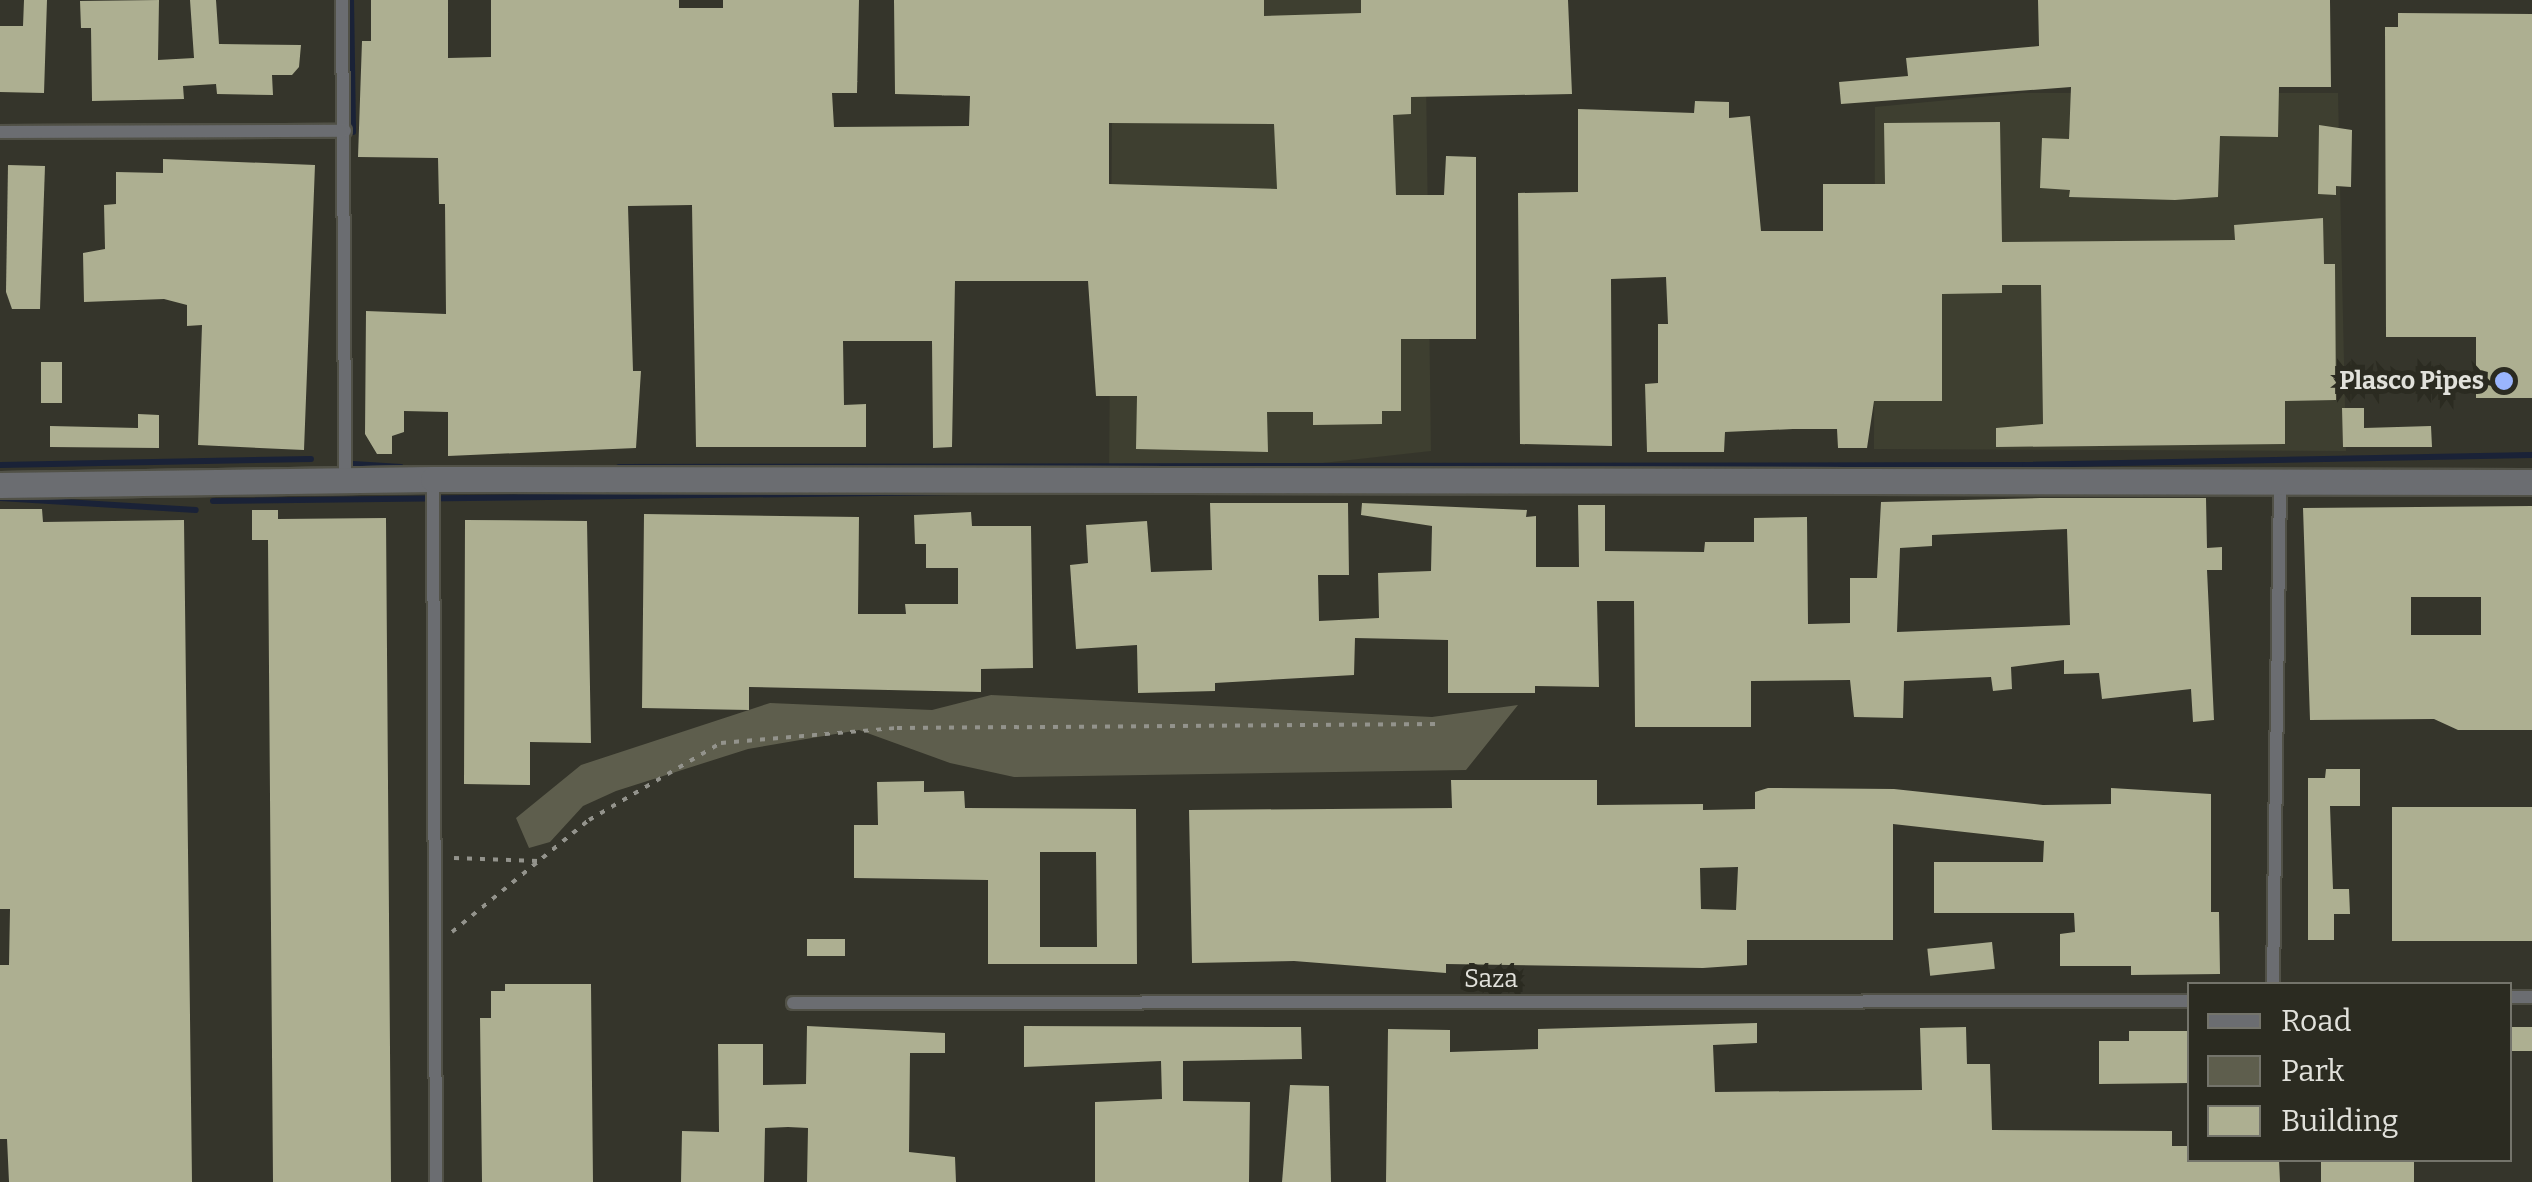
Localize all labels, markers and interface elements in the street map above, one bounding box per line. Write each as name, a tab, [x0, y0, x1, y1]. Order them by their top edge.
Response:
place label: Plasco Pipes	[2339, 366, 2484, 396]
marker: Plasco Pipes	[2493, 370, 2515, 392]
street label: Saza	[1464, 964, 1518, 994]
legend	[2187, 982, 2512, 1162]
text: Road	[2281, 1003, 2352, 1039]
text: Park	[2281, 1053, 2344, 1089]
text: Building	[2281, 1103, 2399, 1139]

